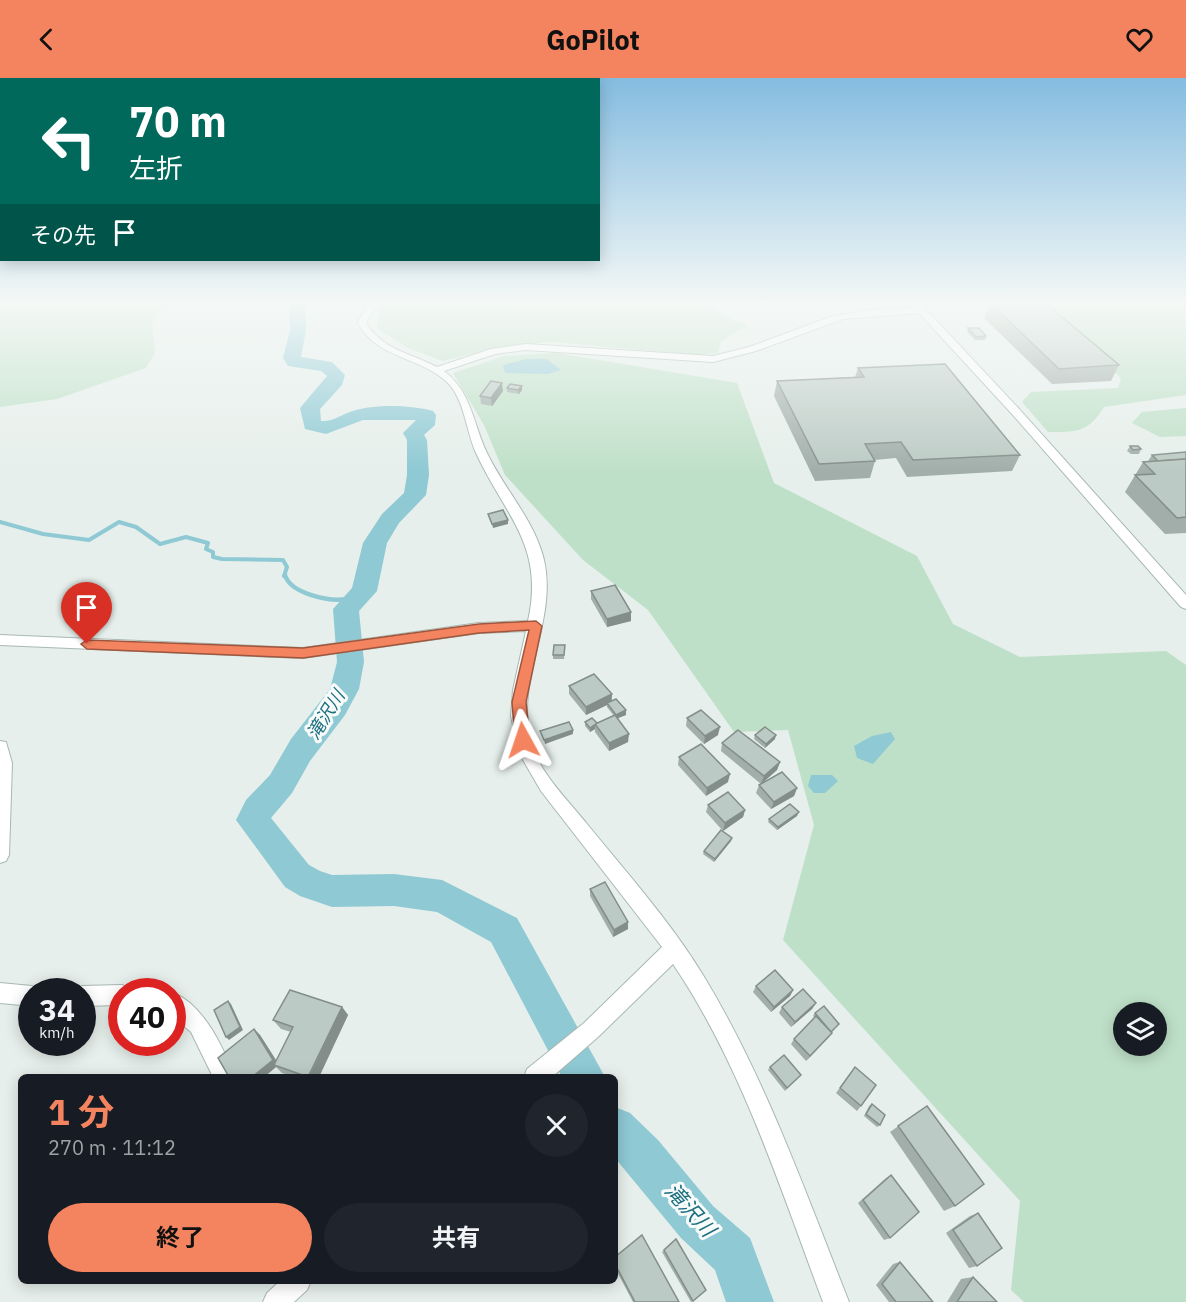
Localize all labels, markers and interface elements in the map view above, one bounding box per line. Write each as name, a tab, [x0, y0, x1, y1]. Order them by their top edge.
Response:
text: GoPilot	[546, 22, 640, 57]
icon: back	[30, 23, 63, 56]
icon: heart	[1123, 23, 1156, 56]
text: 70 m	[129, 94, 227, 149]
icon: left	[30, 102, 108, 180]
text: 左折	[129, 150, 183, 185]
icon: arrive	[108, 216, 141, 249]
text: その先	[30, 220, 96, 249]
pin	[61, 582, 112, 644]
icon: arrive	[70, 591, 103, 624]
water label: 滝沢川	[302, 684, 351, 744]
position arrow	[491, 708, 555, 772]
speed limit sign: 40	[108, 978, 186, 1056]
text: 34	[39, 990, 75, 1029]
map controls	[1113, 1002, 1167, 1056]
button: layers	[1113, 1002, 1167, 1056]
text: km/h	[39, 1023, 75, 1042]
text: 1 分	[48, 1088, 114, 1135]
button: close	[525, 1094, 588, 1157]
text: 270 m · 11:12	[48, 1134, 176, 1161]
water label: 滝沢川	[659, 1177, 724, 1244]
button: 終了	[48, 1203, 312, 1272]
button: 共有	[324, 1203, 588, 1272]

